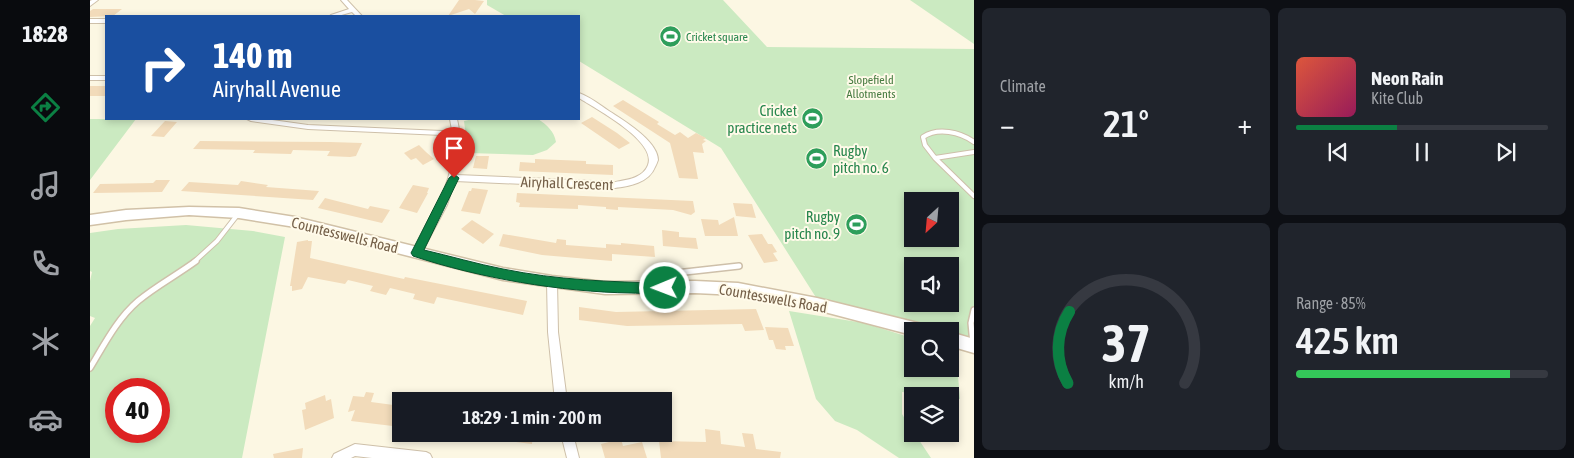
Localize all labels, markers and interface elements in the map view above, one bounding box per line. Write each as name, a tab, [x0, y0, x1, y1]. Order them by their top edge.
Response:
text: 18:28	[22, 21, 68, 47]
sports icon: Cricket square	[658, 25, 682, 49]
place label: Cricket square	[686, 30, 748, 44]
icon: right	[130, 35, 195, 100]
text: 140 m	[213, 35, 292, 75]
text: Neon Rain	[1371, 67, 1443, 89]
park label: Slopefield Allotments	[847, 73, 895, 101]
text: Airyhall Avenue	[213, 76, 341, 102]
text: Climate	[1000, 77, 1046, 95]
text: Kite Club	[1371, 89, 1423, 107]
icon: directions	[28, 90, 63, 125]
place label: Cricket practice nets	[727, 102, 797, 136]
text: 21°	[1103, 102, 1149, 145]
sports icon: Cricket practice nets	[801, 107, 825, 131]
text: −	[1000, 108, 1015, 140]
text: +	[1237, 108, 1252, 140]
pin	[433, 127, 475, 178]
icon: arrive	[440, 134, 468, 162]
icon: previous	[1324, 138, 1352, 166]
icon: pause	[1408, 138, 1436, 166]
icon: next	[1492, 138, 1520, 166]
place label: Rugby pitch no. 6	[833, 142, 889, 176]
sports icon: Rugby pitch no. 6	[805, 147, 829, 171]
icon: music	[28, 168, 63, 203]
street label: Airyhall Crescent	[520, 173, 614, 193]
north arrow	[904, 192, 959, 248]
map controls	[904, 192, 959, 442]
place label: Rugby pitch no. 9	[784, 208, 840, 242]
sports icon: Rugby pitch no. 9	[844, 213, 868, 237]
street label: Countesswells Road	[290, 214, 400, 256]
icon: phone	[28, 246, 63, 281]
button: sound	[904, 257, 959, 312]
position arrow	[638, 261, 690, 313]
street label: Countesswells Road	[718, 280, 828, 316]
text: Range · 85%	[1296, 294, 1366, 312]
text: 37	[1102, 313, 1150, 373]
text: 425 km	[1296, 319, 1399, 362]
button: search	[904, 322, 959, 377]
icon: climate	[28, 324, 63, 359]
text: km/h	[1108, 371, 1144, 392]
speed limit sign: 40	[105, 378, 170, 443]
button: layers	[904, 387, 959, 442]
icon: car	[28, 402, 63, 437]
text: 18:29 · 1 min · 200 m	[462, 406, 602, 428]

